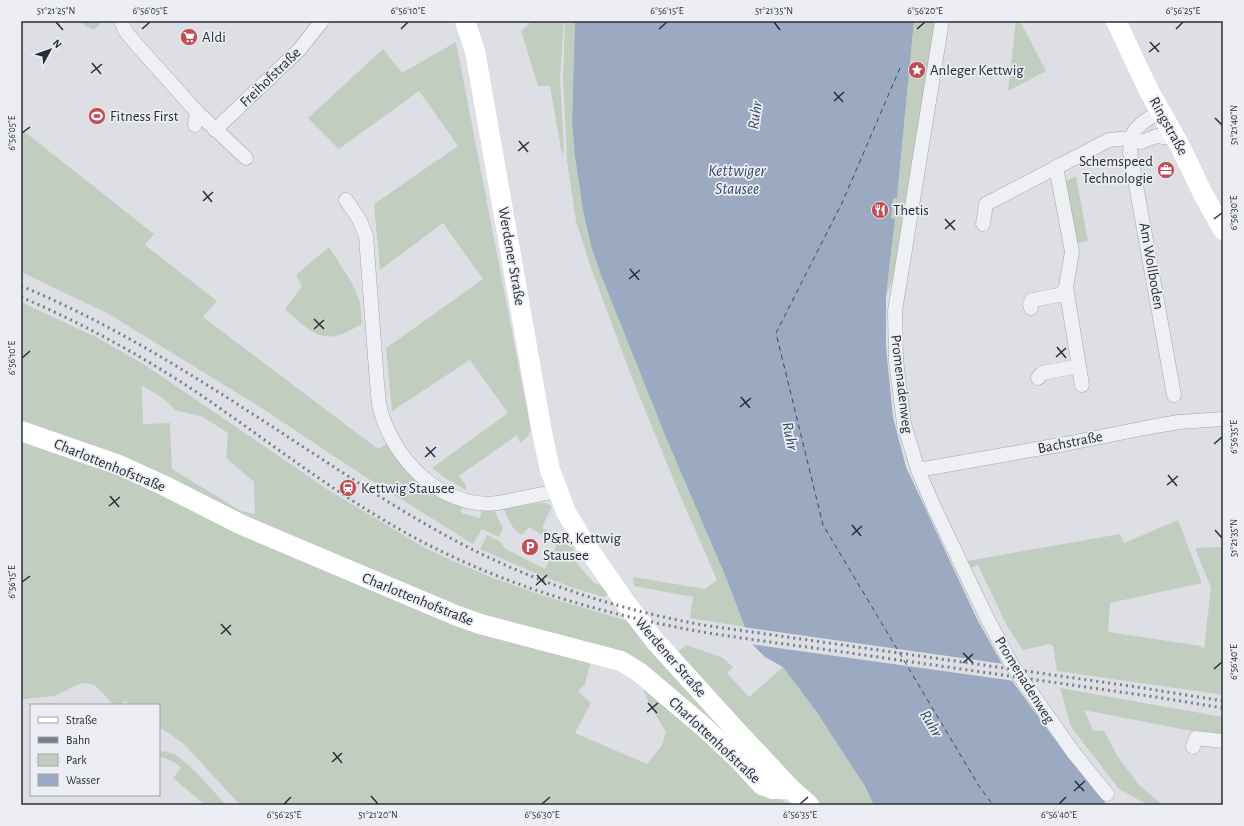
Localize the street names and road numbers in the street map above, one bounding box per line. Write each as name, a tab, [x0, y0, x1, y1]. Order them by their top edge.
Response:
street label: Freihofstraße	[237, 45, 304, 110]
street label: Ringstraße	[1146, 95, 1191, 158]
street label: Werdener Straße	[495, 206, 528, 307]
street label: Am Wollboden	[1136, 221, 1167, 311]
street label: Promenadenweg	[888, 334, 915, 435]
street label: Bachstraße	[1036, 429, 1104, 456]
street label: Charlottenhofstraße	[52, 436, 168, 495]
street label: Charlottenhofstraße	[360, 570, 476, 629]
street label: Werdener Straße	[632, 615, 709, 700]
street label: Promenadenweg	[992, 634, 1058, 727]
street label: Charlottenhofstraße	[666, 694, 763, 786]

